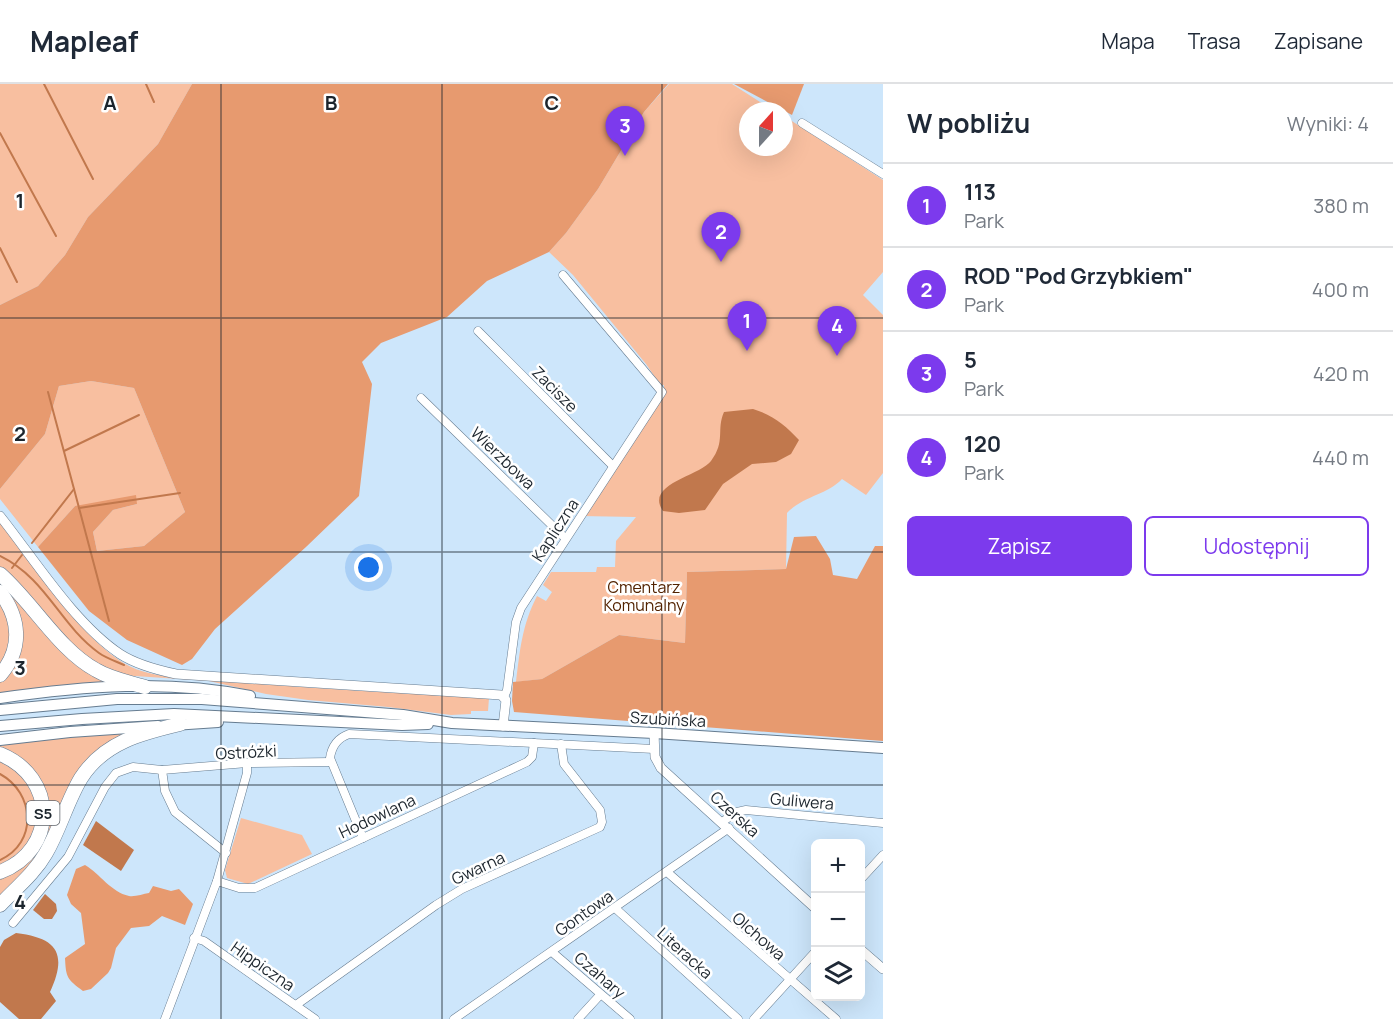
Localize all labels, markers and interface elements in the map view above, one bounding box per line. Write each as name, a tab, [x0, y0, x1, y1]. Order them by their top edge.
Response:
text: Mapleaf	[30, 22, 138, 60]
text: Mapa	[1101, 27, 1155, 55]
text: Trasa	[1188, 27, 1241, 55]
text: Zapisane	[1274, 27, 1363, 55]
text: A	[103, 89, 117, 116]
text: B	[325, 89, 338, 116]
text: C	[545, 89, 559, 116]
north arrow	[739, 102, 793, 156]
text: W pobliżu	[907, 105, 1030, 141]
pin: 3	[606, 106, 644, 156]
text: Wyniki: 4	[1287, 110, 1369, 137]
text: 113	[964, 177, 996, 207]
text: 1	[16, 187, 24, 214]
text: 1	[922, 192, 931, 219]
text: 380 m	[1313, 192, 1369, 219]
text: Park	[964, 207, 1004, 234]
pin: 2	[702, 212, 740, 262]
text: ROD "Pod Grzybkiem"	[964, 261, 1193, 291]
text: 2	[921, 276, 932, 303]
text: 400 m	[1312, 276, 1369, 303]
text: Park	[964, 291, 1004, 318]
pin: 1	[728, 302, 766, 351]
pin: 4	[818, 306, 856, 356]
text: 5	[964, 345, 977, 375]
text: 3	[921, 360, 932, 387]
text: 420 m	[1313, 360, 1369, 387]
street label: Zacisze	[527, 361, 583, 417]
text: Park	[964, 375, 1004, 402]
text: 2	[14, 420, 26, 447]
street label: Wierzbowa	[466, 422, 540, 494]
text: 120	[964, 429, 1001, 459]
text: 4	[920, 444, 933, 471]
text: 440 m	[1312, 444, 1369, 471]
text: Park	[964, 459, 1004, 486]
street label: Kapliczna	[526, 494, 584, 566]
button: Zapisz	[907, 516, 1132, 576]
button: Udostępnij	[1144, 516, 1369, 576]
your location	[354, 553, 383, 582]
park label: Cmentarz Komunalny	[603, 576, 685, 616]
text: 3	[14, 654, 26, 681]
street label: Szubińska	[630, 706, 706, 732]
street label: Ostróżki	[215, 739, 277, 765]
street label: Czerska	[706, 786, 764, 842]
street label: Guliwera	[769, 787, 835, 815]
street label: Hodowlana	[335, 789, 419, 843]
road number: S5	[26, 801, 60, 825]
map controls	[811, 839, 865, 1001]
button: +	[811, 839, 865, 893]
street label: Gwarna	[448, 846, 508, 890]
street label: Gontowa	[551, 885, 617, 941]
text: 4	[14, 888, 26, 915]
button: −	[811, 893, 865, 947]
street label: Olchowa	[728, 907, 790, 965]
street label: Literacka	[653, 922, 717, 984]
street label: Hippiczna	[227, 936, 299, 996]
street label: Czahary	[570, 947, 631, 1004]
button: layers	[811, 947, 865, 1001]

